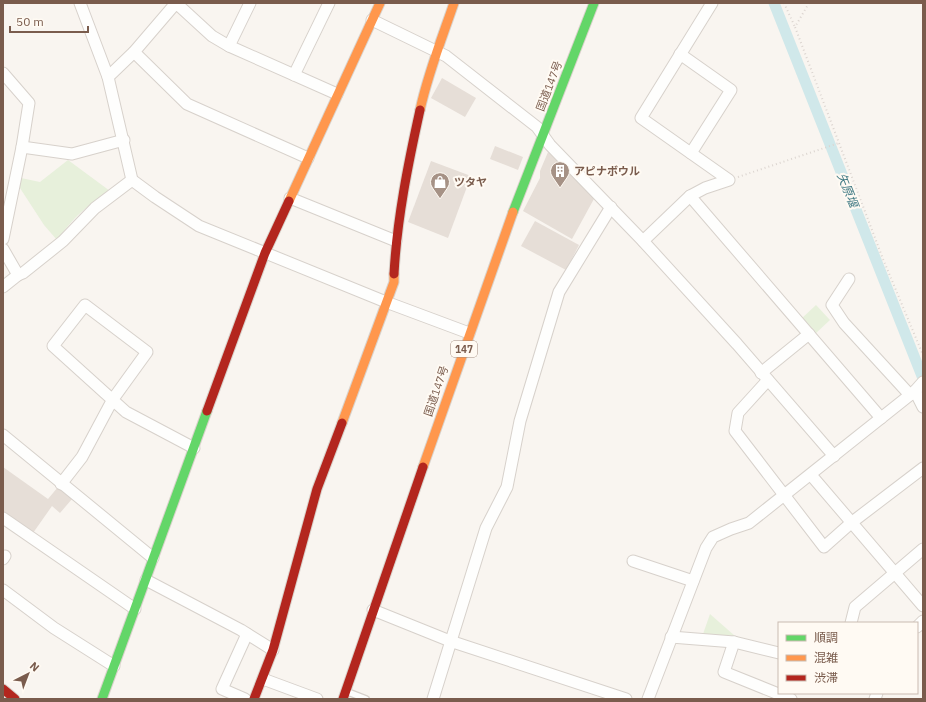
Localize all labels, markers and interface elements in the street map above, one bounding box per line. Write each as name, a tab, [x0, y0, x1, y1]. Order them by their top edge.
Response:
scale bar	[10, 8, 88, 34]
text: 50 m	[16, 14, 44, 29]
street label: 国道147号	[533, 59, 565, 113]
building icon: アピナボウル	[549, 160, 571, 188]
place label: アピナボウル	[574, 164, 640, 178]
water label: 矢原堰	[834, 170, 862, 211]
shop icon: ツタヤ	[429, 171, 451, 199]
place label: ツタヤ	[454, 175, 487, 189]
road number: 147	[451, 341, 477, 357]
street label: 国道147号	[421, 364, 451, 418]
legend	[778, 622, 918, 694]
text: 順調	[814, 630, 838, 645]
text: 混雑	[814, 650, 838, 665]
north arrow	[8, 654, 48, 694]
text: N	[27, 659, 42, 674]
text: 渋滞	[814, 670, 838, 685]

